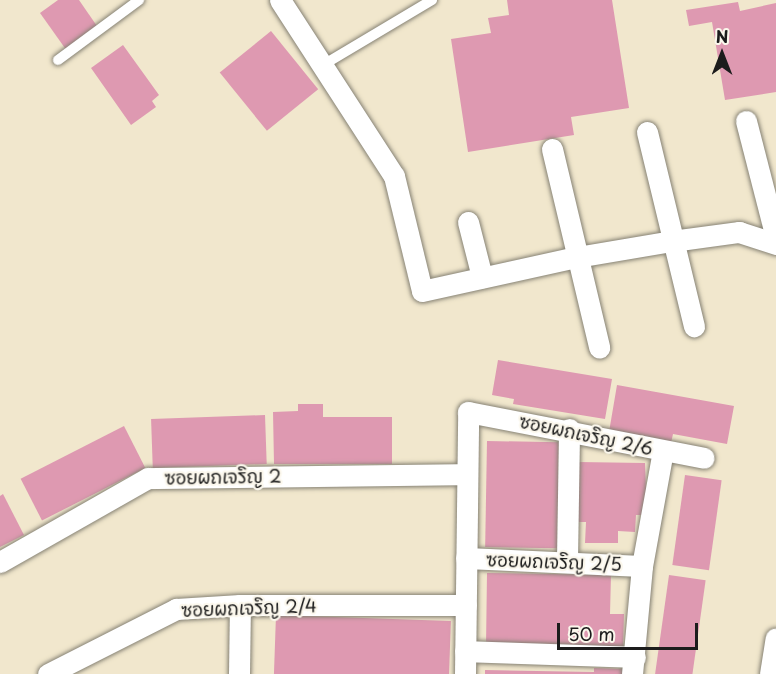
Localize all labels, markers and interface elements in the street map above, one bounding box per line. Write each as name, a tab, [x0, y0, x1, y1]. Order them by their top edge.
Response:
north arrow	[692, 24, 752, 84]
text: N	[716, 24, 728, 48]
street label: ซอยผถเจริญ 2/6	[517, 410, 655, 460]
street label: ซอยผถเจริญ 2	[164, 465, 282, 489]
street label: ซอยผถเจริญ 2/5	[486, 549, 622, 575]
street label: ซอยผถเจริญ 2/4	[181, 595, 317, 621]
scale bar	[560, 611, 701, 649]
text: 50 m	[568, 620, 615, 647]

